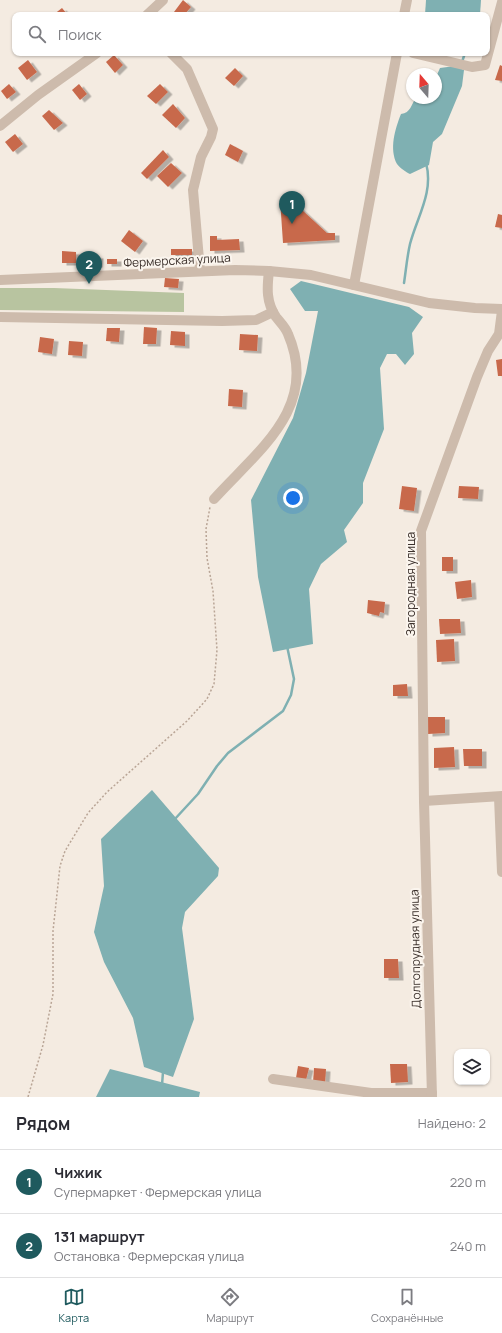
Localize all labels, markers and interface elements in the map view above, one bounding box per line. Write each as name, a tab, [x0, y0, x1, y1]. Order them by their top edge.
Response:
search box	[12, 12, 490, 56]
icon: search	[26, 23, 48, 45]
text: Поиск	[58, 24, 102, 45]
north arrow	[406, 68, 442, 104]
pin: 1	[279, 191, 305, 224]
street label: Фермерская улица	[123, 249, 231, 271]
pin: 2	[76, 251, 102, 284]
your location	[283, 488, 303, 508]
street label: Загородная улица	[402, 532, 419, 636]
street label: Долгопрудная улица	[405, 889, 425, 1009]
map controls	[454, 1049, 490, 1085]
button: layers	[454, 1049, 490, 1085]
text: Рядом	[16, 1112, 70, 1135]
text: Найдено: 2	[418, 1114, 486, 1132]
text: Чижик	[54, 1162, 102, 1183]
text: 1	[26, 1173, 32, 1191]
text: 220 m	[450, 1173, 486, 1191]
text: Супермаркет · Фермерская улица	[54, 1183, 261, 1201]
text: 131 маршрут	[54, 1226, 145, 1247]
text: 2	[25, 1237, 33, 1255]
text: 240 m	[450, 1237, 486, 1255]
text: Остановка · Фермерская улица	[54, 1247, 244, 1265]
tab: Карта	[59, 1286, 89, 1325]
tab: Маршрут	[206, 1286, 254, 1325]
tab: Сохранённые	[371, 1286, 443, 1325]

